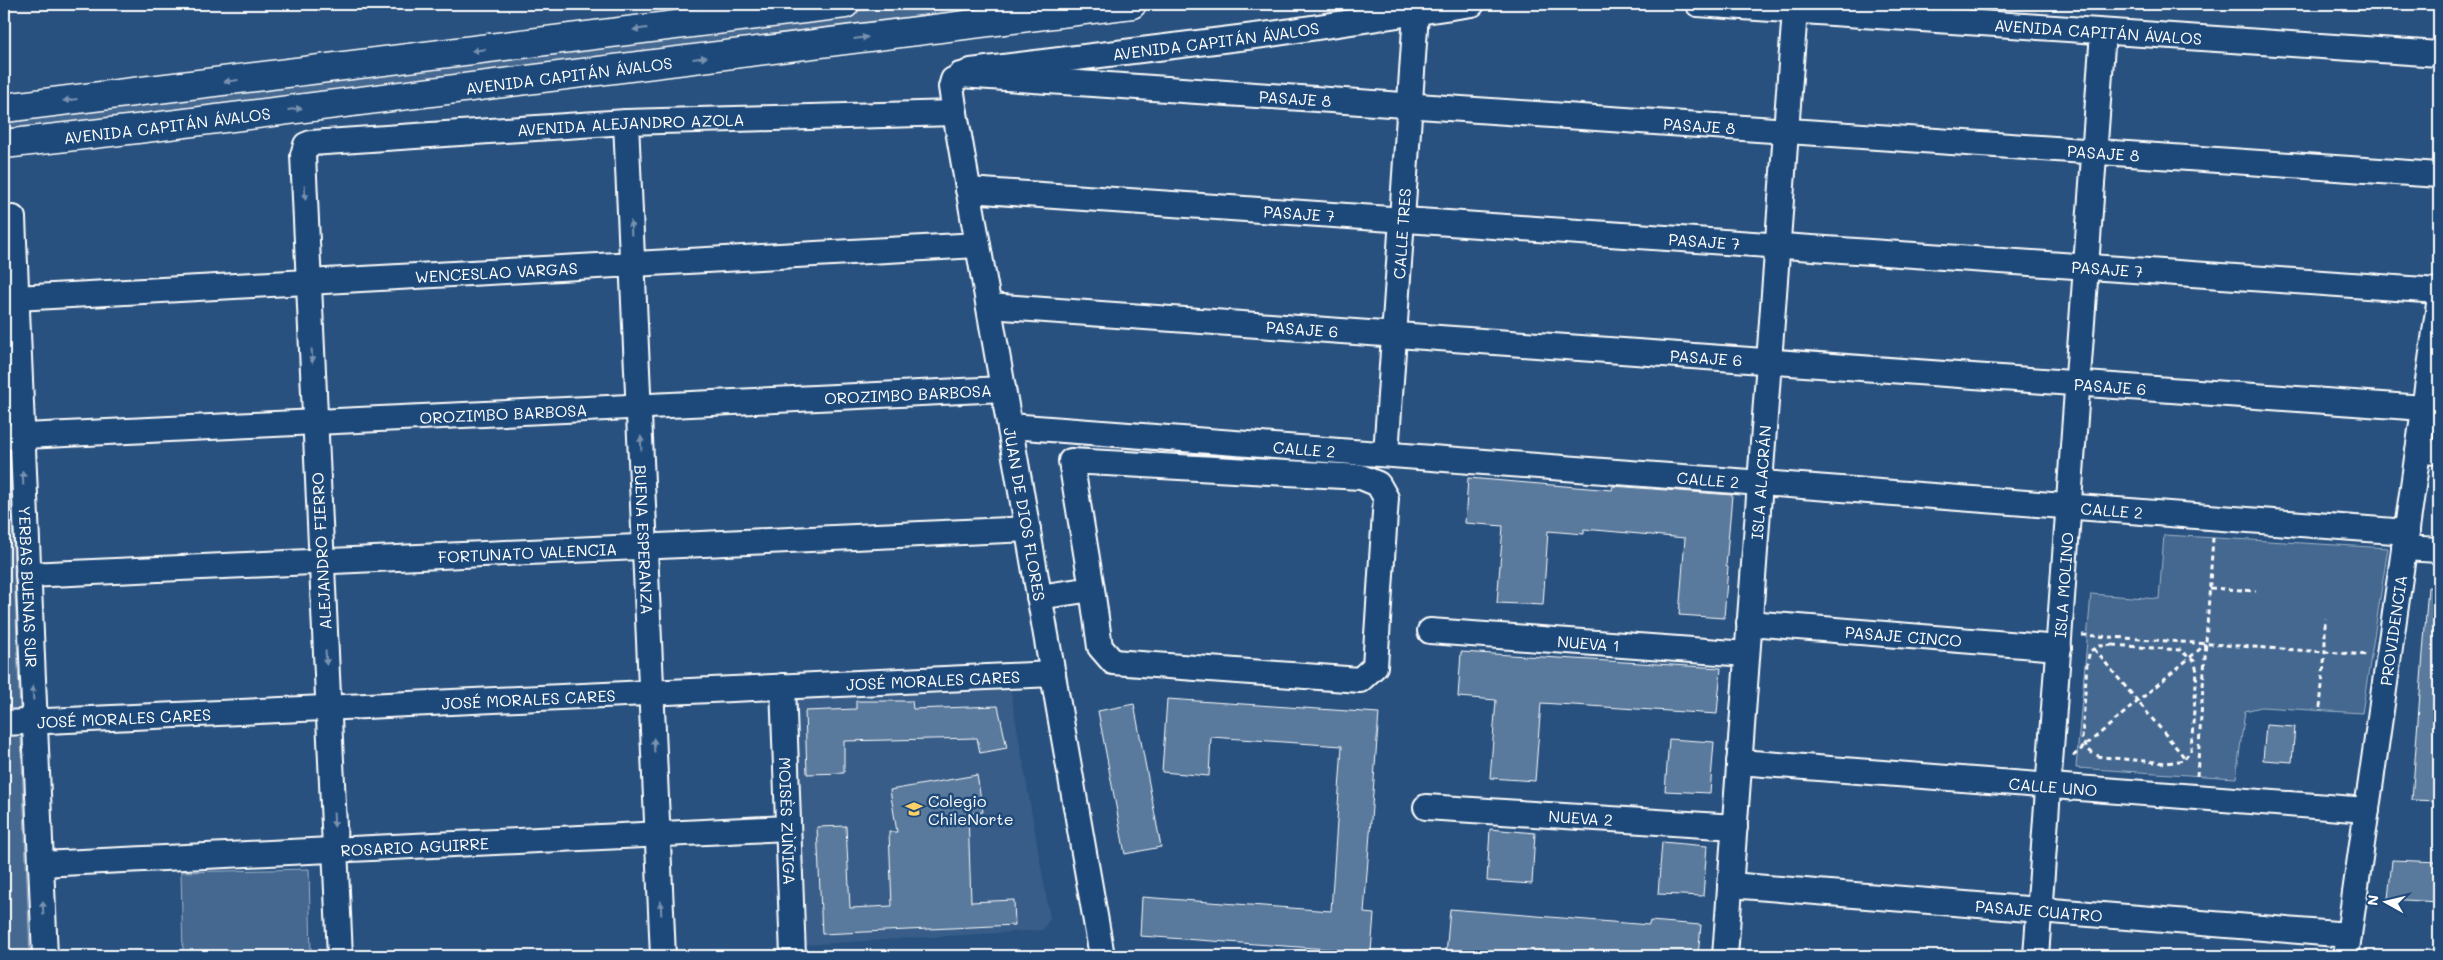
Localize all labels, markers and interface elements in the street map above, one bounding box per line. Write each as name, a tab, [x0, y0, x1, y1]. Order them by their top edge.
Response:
street label: AVENIDA CAPITÁN ÁVALOS	[1994, 14, 2203, 48]
street label: AVENIDA CAPITÁN ÁVALOS	[1111, 16, 1320, 64]
one-way arrow	[632, 25, 648, 33]
one-way arrow	[853, 34, 869, 42]
one-way arrow	[471, 46, 487, 54]
street label: AVENIDA CAPITÁN ÁVALOS	[464, 51, 673, 98]
one-way arrow	[692, 54, 708, 62]
one-way arrow	[223, 77, 239, 85]
street label: PASAJE 8	[1258, 85, 1332, 111]
one-way arrow	[61, 96, 77, 104]
street label: AVENIDA CAPITÁN ÁVALOS	[62, 102, 272, 148]
one-way arrow	[288, 105, 304, 113]
street label: AVENIDA ALEJANDRO AZOLA	[516, 108, 745, 140]
street label: PASAJE 8	[1662, 112, 1736, 138]
street label: PASAJE 8	[2067, 139, 2141, 165]
one-way arrow	[301, 186, 309, 202]
street label: CALLE TRES	[1387, 187, 1415, 280]
street label: PASAJE 7	[1263, 200, 1336, 226]
one-way arrow	[627, 220, 635, 236]
street label: PASAJE 7	[1668, 228, 1741, 253]
street label: PASAJE 7	[2071, 255, 2144, 281]
street label: WENCESLAO VARGAS	[414, 257, 578, 287]
street label: PASAJE 6	[1265, 315, 1339, 341]
street label: PASAJE 6	[1669, 344, 1743, 370]
one-way arrow	[309, 348, 317, 364]
street label: PASAJE 6	[2073, 373, 2147, 399]
street label: OROZIMBO BARBOSA	[824, 379, 992, 408]
street label: OROZIMBO BARBOSA	[419, 398, 588, 428]
street label: ISLA ALACRÁN	[1745, 424, 1775, 540]
street label: JUAN DE DIOS FLORES	[999, 426, 1051, 602]
one-way arrow	[636, 435, 644, 451]
street label: CALLE 2	[1272, 435, 1336, 461]
street label: BUENA ESPERANZA	[631, 464, 658, 615]
street label: CALLE 2	[1676, 466, 1740, 492]
one-way arrow	[19, 470, 27, 486]
street label: ALEJANDRO FIERRO	[306, 472, 336, 630]
street label: CALLE 2	[2080, 497, 2144, 522]
street label: YERBAS BUENAS SUR	[15, 505, 43, 668]
street label: ISLA MOLINO	[2049, 531, 2077, 639]
street label: FORTUNATO VALENCIA	[438, 537, 617, 567]
street label: PROVIDENCIA	[2374, 574, 2411, 687]
street label: PASAJE CINCO	[1844, 620, 1963, 651]
street label: NUEVA 1	[1556, 630, 1621, 655]
one-way arrow	[323, 650, 331, 666]
street label: JOSÉ MORALES CARES	[845, 665, 1021, 694]
street label: JOSÉ MORALES CARES	[441, 684, 616, 713]
one-way arrow	[29, 685, 37, 701]
street label: JOSÉ MORALES CARES	[36, 703, 211, 732]
one-way arrow	[650, 737, 658, 753]
street label: MOISÈS ZÙÑIGA	[775, 757, 801, 885]
street label: CALLE UNO	[2008, 772, 2098, 800]
place label: Colegio ChileNorte	[928, 790, 1014, 829]
school or university icon: Colegio ChileNorte	[904, 799, 924, 819]
street label: NUEVA 2	[1548, 804, 1614, 830]
one-way arrow	[330, 813, 338, 829]
street label: ROSARIO AGUIRRE	[340, 832, 489, 860]
north arrow	[2360, 878, 2410, 928]
street label: PASAJE CUATRO	[1974, 894, 2104, 926]
text: N	[2362, 894, 2383, 907]
one-way arrow	[38, 899, 46, 915]
one-way arrow	[657, 899, 665, 915]

